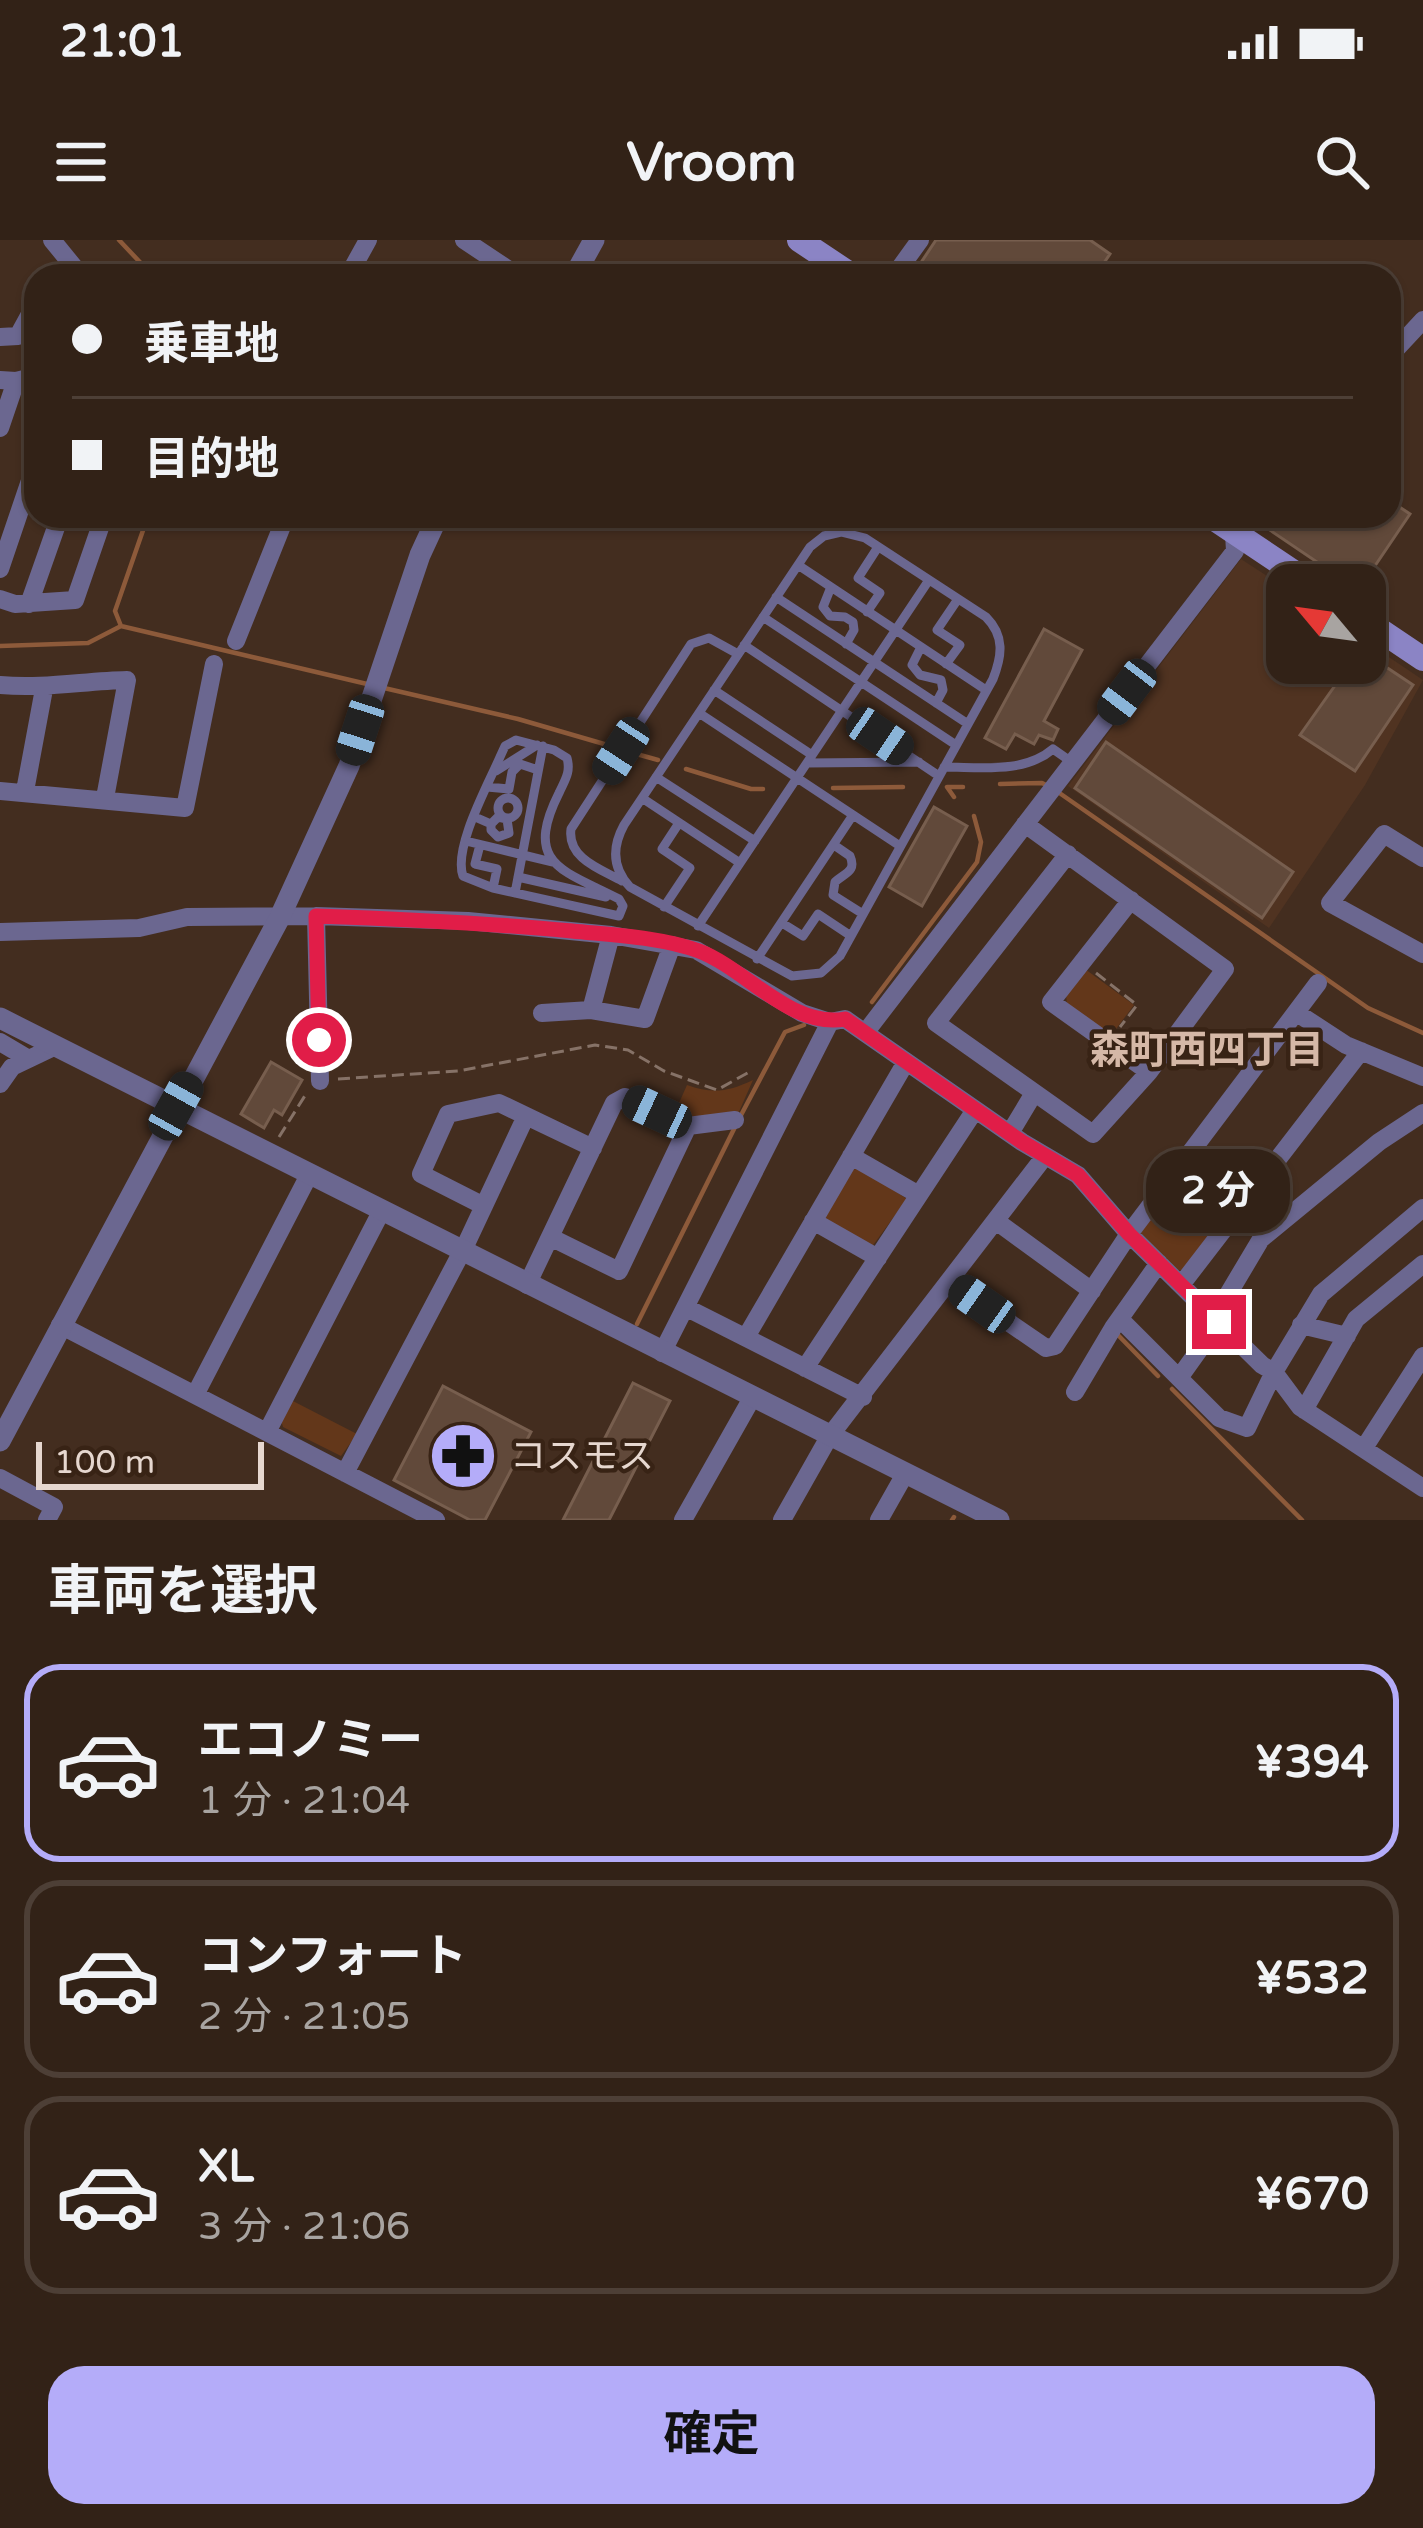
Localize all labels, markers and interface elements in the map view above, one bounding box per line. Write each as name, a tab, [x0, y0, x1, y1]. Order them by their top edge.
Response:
text: 21:01	[60, 15, 185, 69]
icon: menu	[48, 129, 114, 195]
icon: search	[1309, 129, 1375, 195]
text: Vroom	[626, 130, 797, 195]
text: 乗車地	[144, 318, 279, 372]
text: 目的地	[144, 433, 279, 487]
north arrow	[1266, 564, 1386, 684]
map controls	[1266, 564, 1386, 684]
car	[1091, 652, 1163, 732]
car	[332, 690, 388, 770]
car	[840, 701, 920, 771]
car	[586, 711, 656, 791]
route start	[292, 1013, 346, 1067]
district label: 森町西四丁目	[1090, 1027, 1324, 1074]
car	[143, 1066, 209, 1146]
car	[617, 1080, 697, 1144]
callout: 2 分	[1147, 1148, 1291, 1232]
text: 2 分	[1181, 1167, 1255, 1214]
car	[942, 1269, 1022, 1339]
route end	[1192, 1295, 1246, 1349]
pharmacy icon: コスモス	[428, 1421, 498, 1491]
place label: コスモス	[510, 1435, 654, 1478]
scale bar	[36, 1436, 264, 1489]
text: 100 m	[54, 1443, 155, 1482]
text: 車両を選択	[48, 1559, 318, 1624]
icon: car	[54, 1709, 162, 1817]
text: エコノミー	[198, 1714, 423, 1768]
text: ¥394	[1255, 1736, 1369, 1790]
text: 1 分 · 21:04	[198, 1777, 410, 1824]
icon: car	[54, 1925, 162, 2033]
text: コンフォート	[198, 1930, 467, 1984]
text: ¥532	[1255, 1952, 1369, 2006]
text: 2 分 · 21:05	[198, 1993, 410, 2040]
text: XL	[198, 2140, 254, 2194]
icon: car	[54, 2141, 162, 2249]
text: ¥670	[1255, 2168, 1369, 2222]
text: 3 分 · 21:06	[198, 2203, 410, 2250]
button: 確定	[48, 2366, 1375, 2504]

